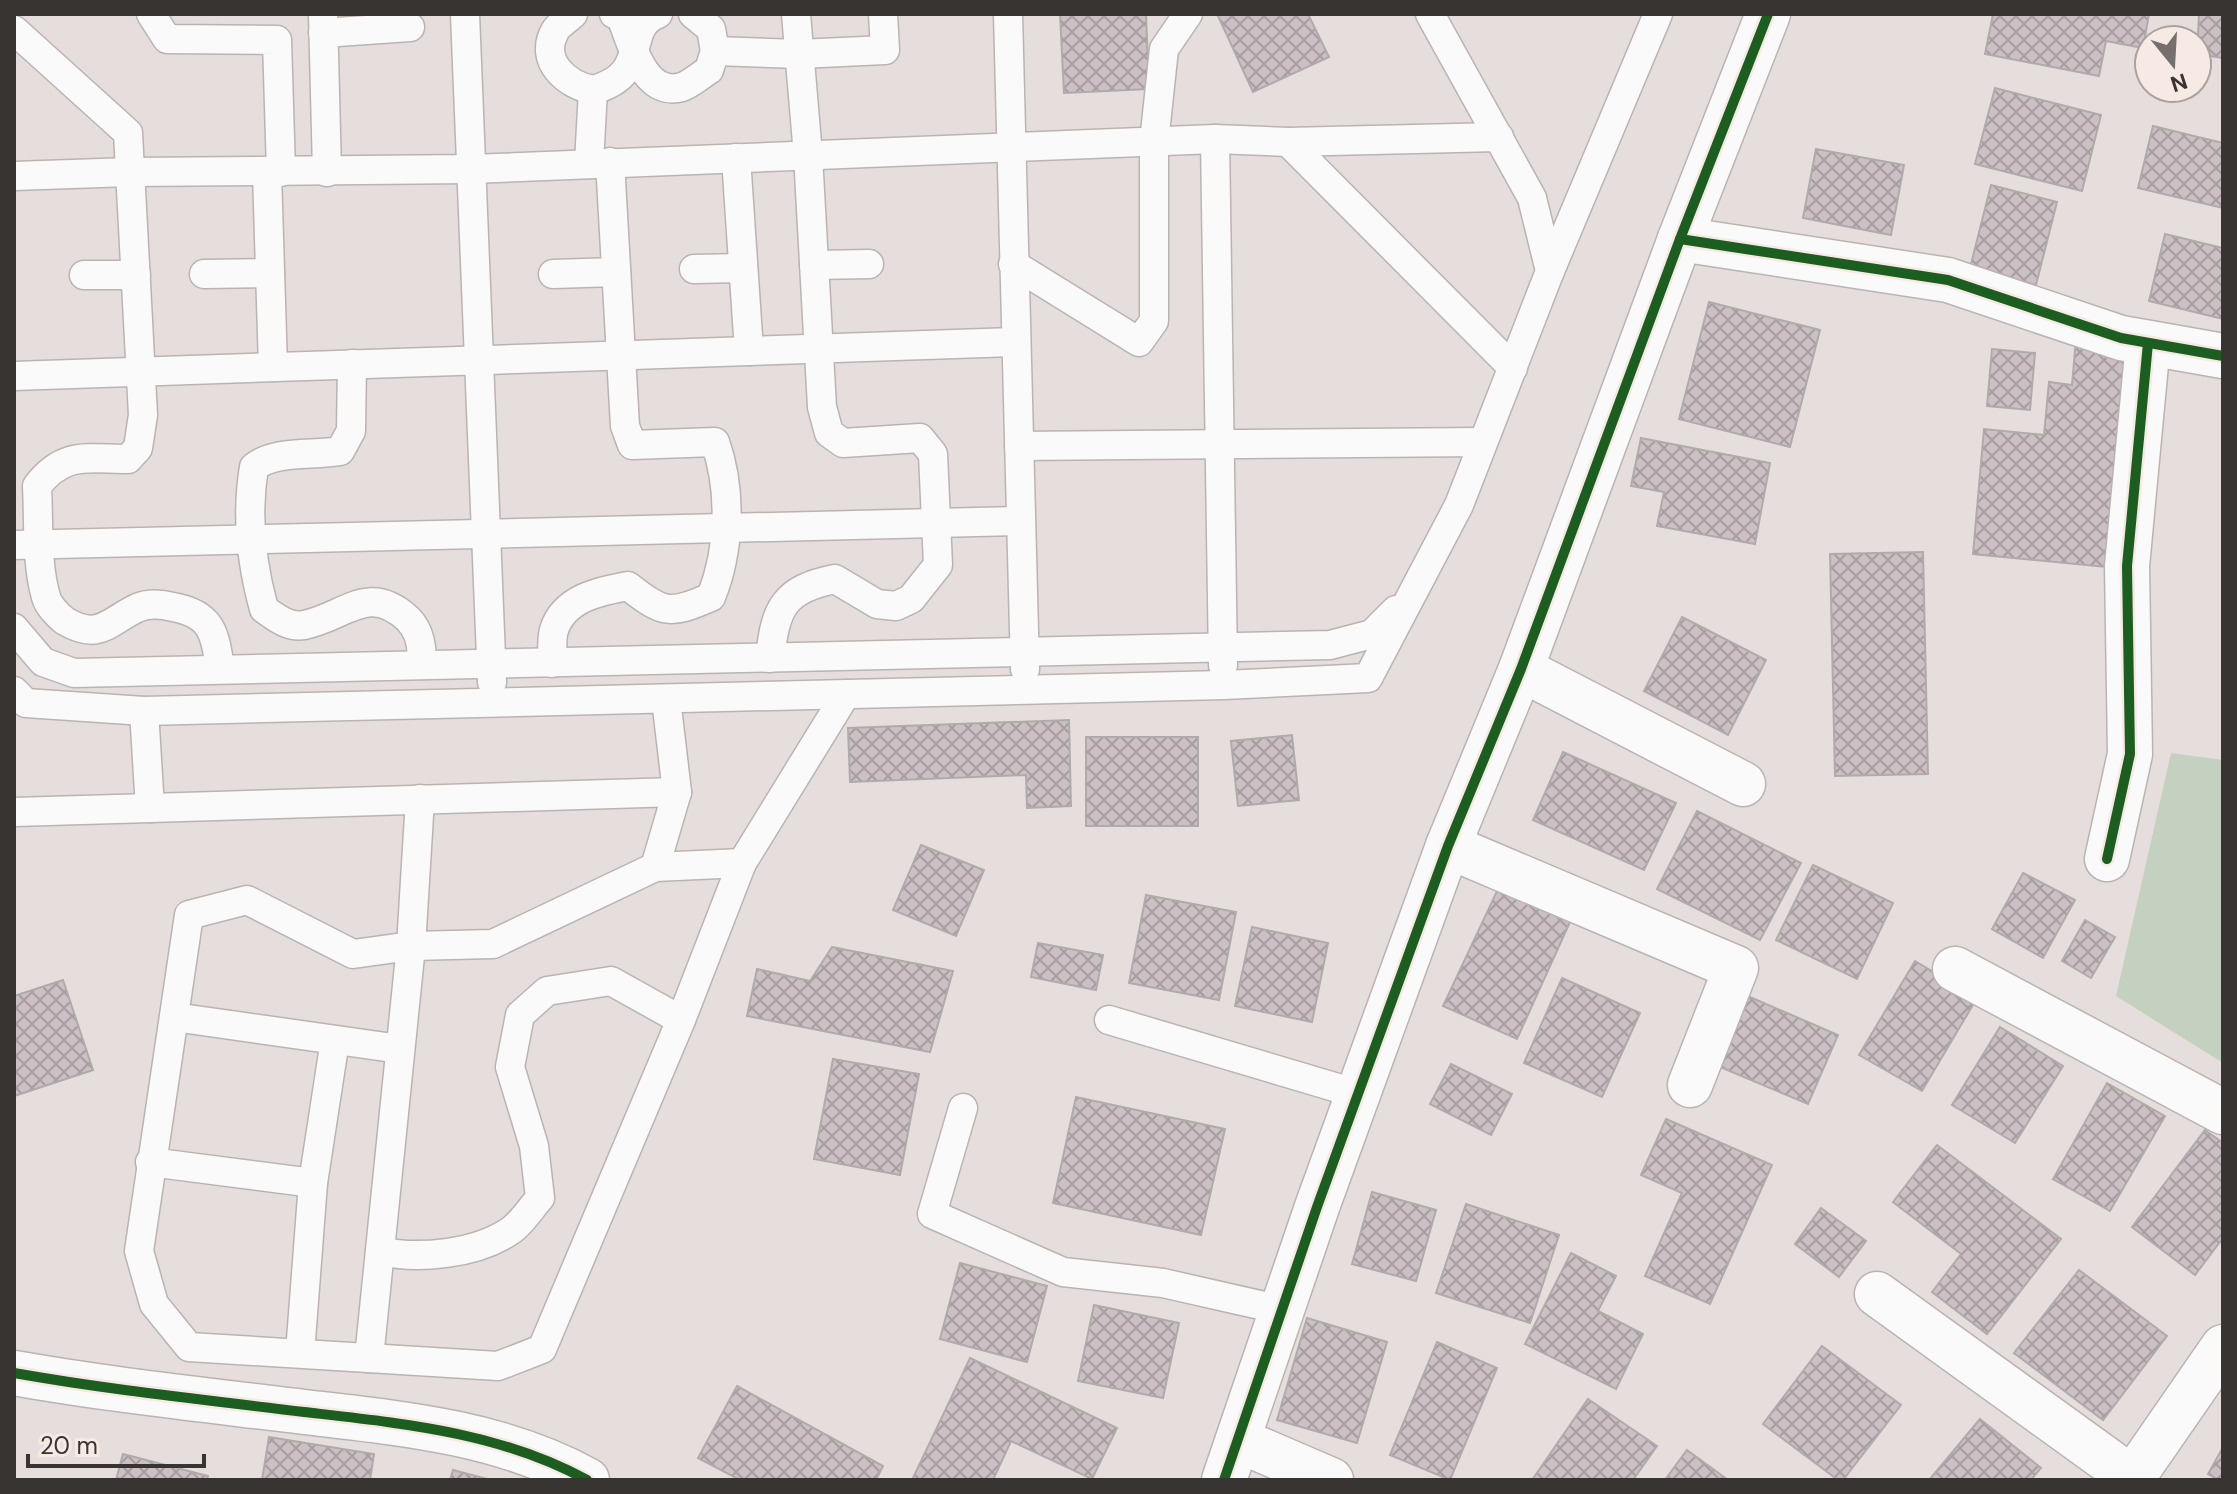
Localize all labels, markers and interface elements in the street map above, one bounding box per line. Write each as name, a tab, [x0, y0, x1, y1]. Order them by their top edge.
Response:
north arrow	[2133, 24, 2213, 104]
text: N	[2167, 66, 2191, 99]
scale bar	[28, 1418, 204, 1468]
text: 20 m	[40, 1430, 98, 1461]

